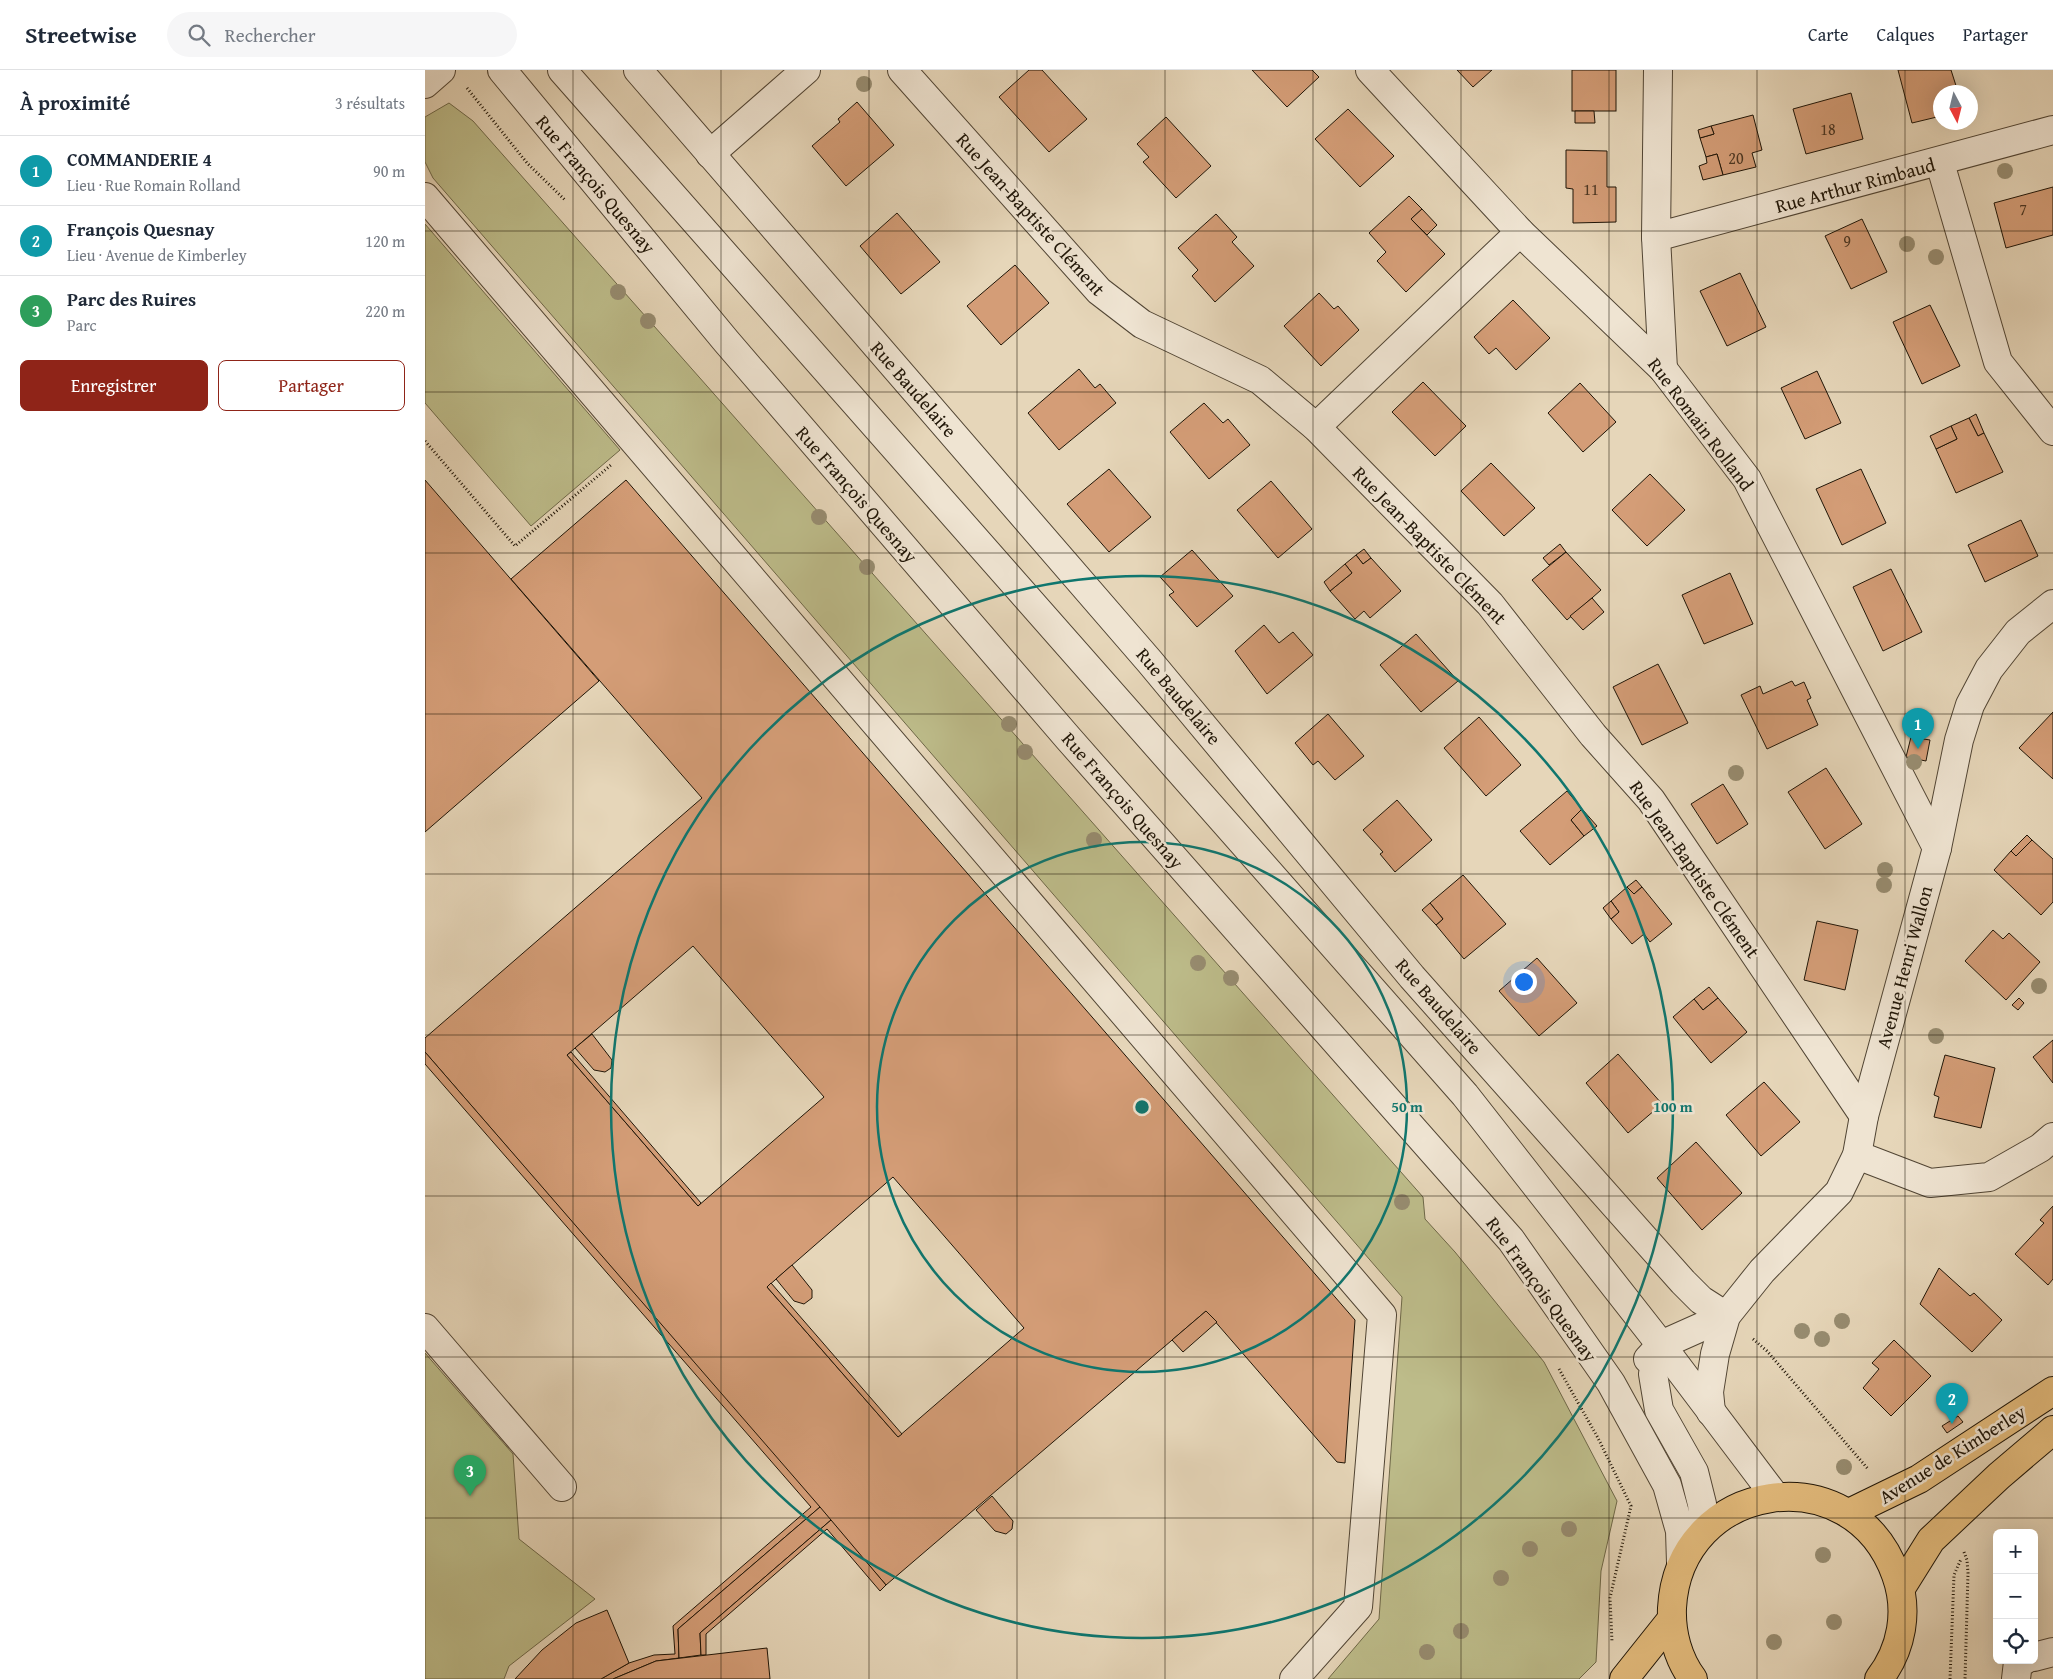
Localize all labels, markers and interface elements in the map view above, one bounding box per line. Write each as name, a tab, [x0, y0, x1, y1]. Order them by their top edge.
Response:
search box	[167, 12, 517, 57]
text: Streetwise	[25, 17, 137, 52]
icon: search	[185, 21, 213, 49]
text: Rechercher	[225, 21, 316, 49]
text: Carte	[1808, 21, 1849, 48]
text: Calques	[1877, 21, 1935, 48]
text: Partager	[1963, 21, 2028, 48]
north arrow	[1933, 85, 1978, 130]
text: À proximité	[20, 87, 130, 118]
text: 3 résultats	[335, 91, 405, 115]
street label: Rue François Quesnay	[530, 109, 663, 260]
house number: 18	[1820, 117, 1836, 141]
street label: Rue Jean-Baptiste Clément	[950, 126, 1112, 302]
text: COMMANDERIE 4	[67, 145, 212, 173]
house number: 20	[1728, 146, 1744, 170]
street label: Rue Arthur Rimbaud	[1772, 150, 1939, 220]
text: 1	[32, 159, 40, 183]
text: 90 m	[373, 159, 405, 183]
text: Lieu · Rue Romain Rolland	[67, 173, 241, 197]
house number: 11	[1583, 177, 1599, 201]
house number: 7	[2019, 197, 2027, 221]
text: François Quesnay	[67, 215, 215, 243]
text: 2	[32, 229, 40, 253]
text: 120 m	[365, 229, 405, 253]
house number: 9	[1843, 229, 1851, 253]
text: Lieu · Avenue de Kimberley	[67, 243, 247, 267]
text: Parc des Ruires	[67, 285, 196, 313]
text: 3	[32, 299, 40, 323]
text: 220 m	[365, 299, 405, 323]
text: Parc	[67, 313, 97, 337]
street label: Rue Baudelaire	[864, 335, 964, 443]
street label: Rue Romain Rolland	[1641, 351, 1761, 497]
button: Enregistrer	[20, 360, 208, 411]
button: Partager	[218, 360, 405, 411]
street label: Rue François Quesnay	[790, 419, 925, 569]
street label: Rue Jean-Baptiste Clément	[1347, 459, 1514, 631]
street label: Rue Baudelaire	[1130, 641, 1228, 751]
pin: 1	[1902, 708, 1934, 749]
street label: Rue François Quesnay	[1056, 725, 1191, 875]
street label: Rue Jean-Baptiste Clément	[1623, 774, 1767, 964]
street label: Avenue Henri Wallon	[1869, 882, 1939, 1052]
street label: Rue Baudelaire	[1389, 952, 1489, 1060]
your location	[1511, 969, 1537, 995]
text: 50 m	[1391, 1096, 1423, 1117]
text: 100 m	[1653, 1096, 1693, 1117]
centre of rings	[1133, 1098, 1151, 1116]
street label: Rue François Quesnay	[1480, 1211, 1605, 1368]
pin: 2	[1936, 1383, 1968, 1424]
street label: Avenue de Kimberley	[1873, 1397, 2031, 1510]
pin: 3	[454, 1455, 486, 1496]
map controls	[1993, 1529, 2038, 1664]
button: +	[1993, 1529, 2038, 1574]
button: −	[1993, 1574, 2038, 1619]
button: locate	[1993, 1619, 2038, 1664]

